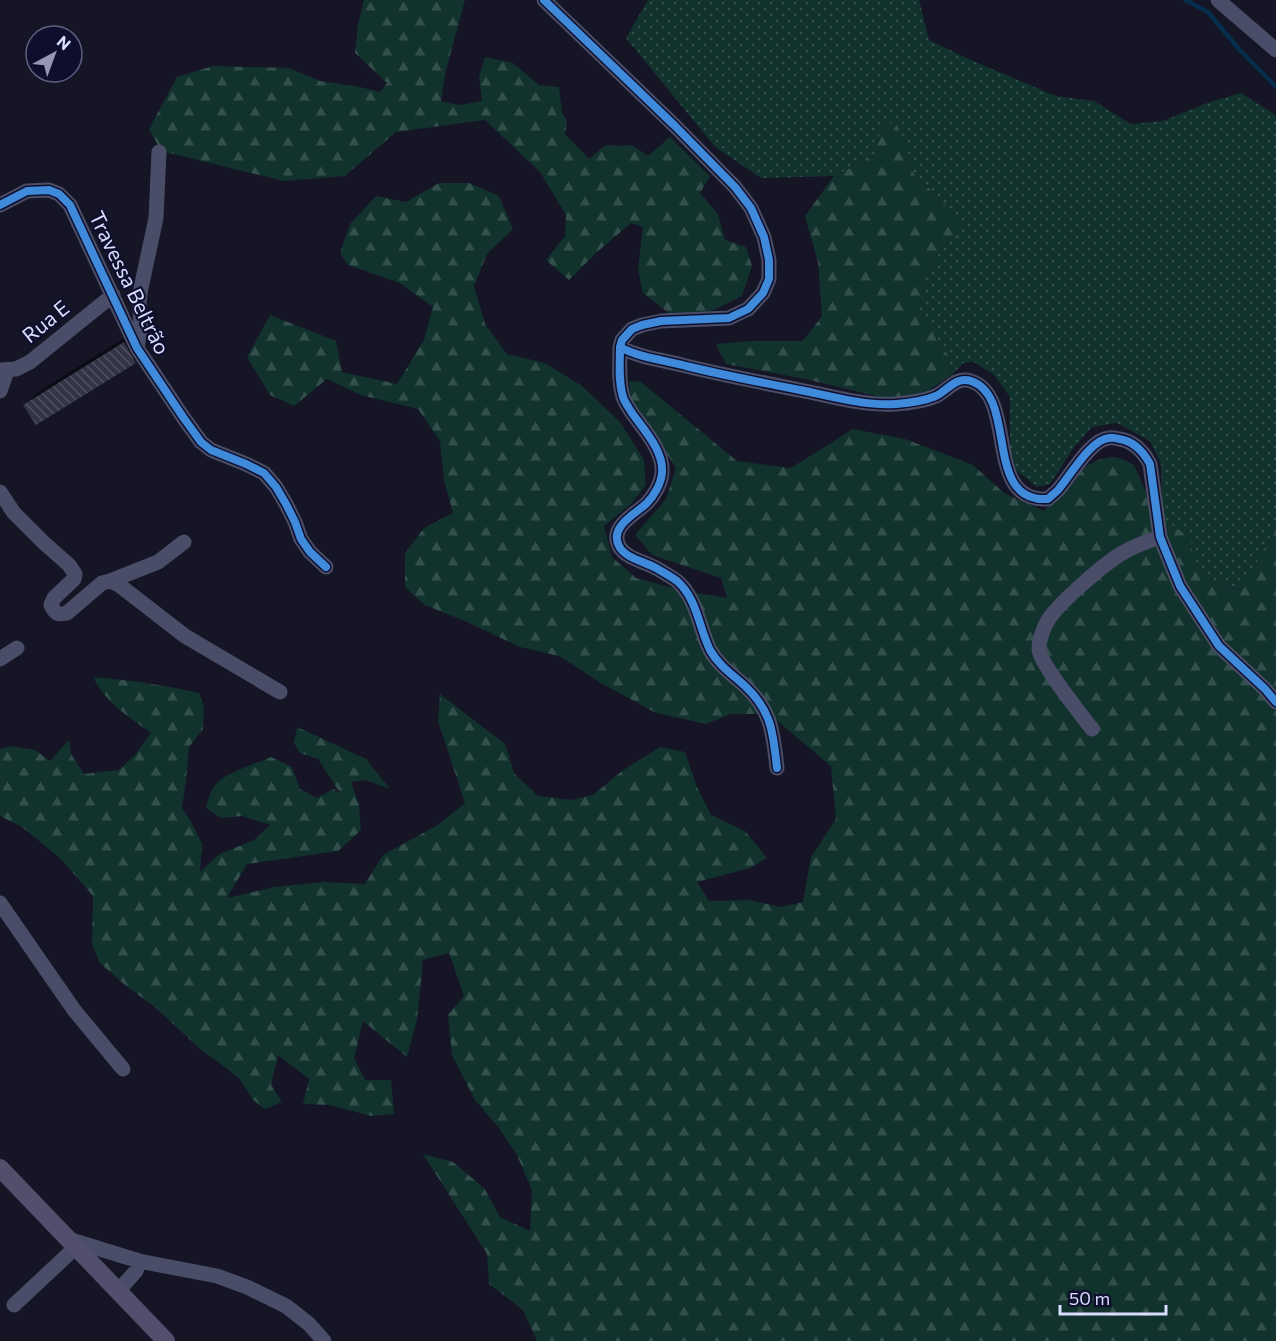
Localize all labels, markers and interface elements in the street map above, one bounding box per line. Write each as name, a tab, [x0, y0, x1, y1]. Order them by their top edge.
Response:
north arrow	[24, 24, 84, 84]
text: N	[53, 31, 75, 53]
street label: Travessa Beltrão	[85, 207, 176, 358]
street label: Rua E	[17, 294, 74, 347]
scale bar	[1060, 1278, 1166, 1316]
text: 50 m	[1069, 1287, 1110, 1309]

